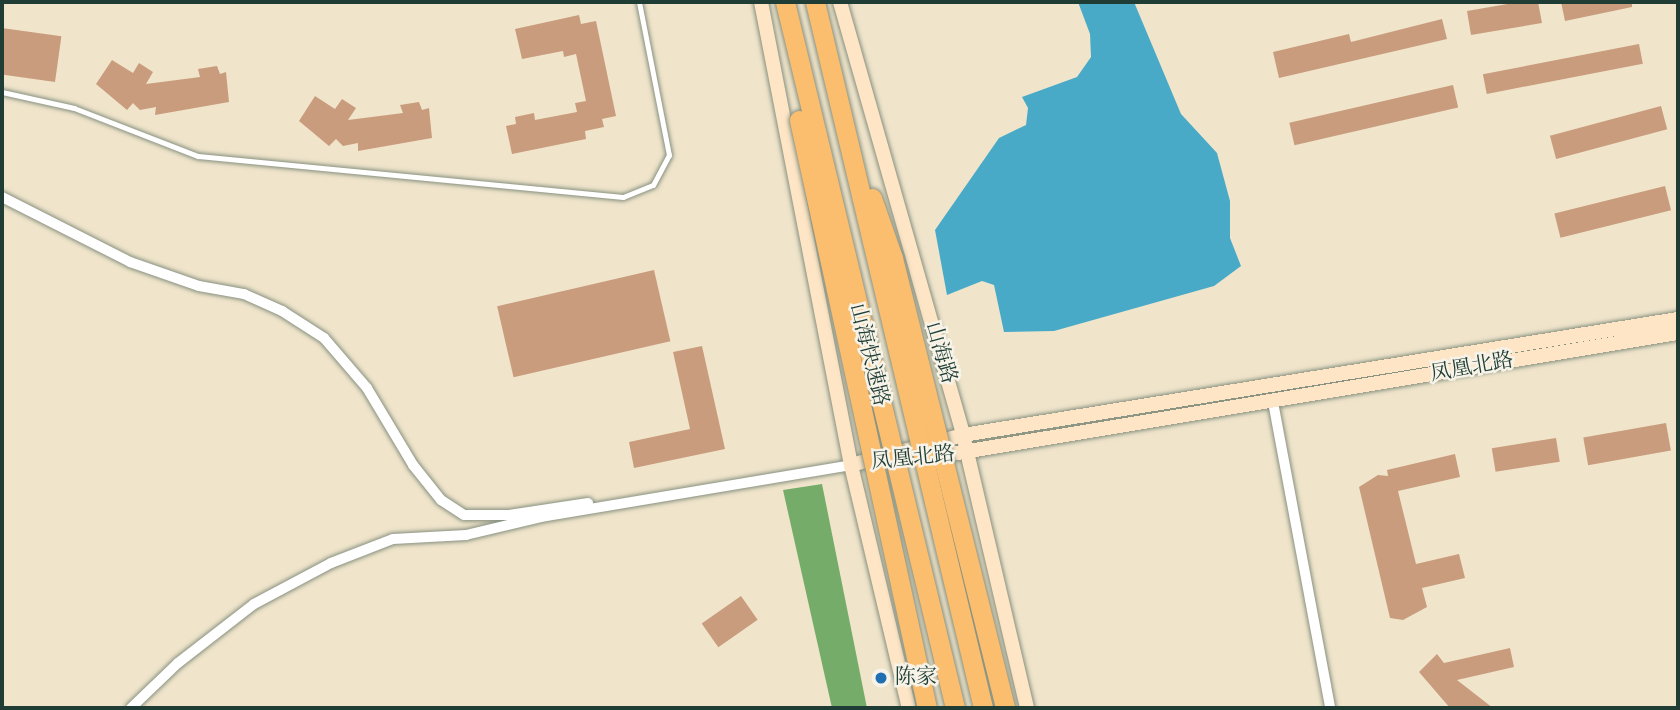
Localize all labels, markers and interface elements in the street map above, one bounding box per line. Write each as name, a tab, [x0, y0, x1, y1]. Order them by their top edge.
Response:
street label: 山海快速路	[843, 301, 893, 409]
street label: 山海路	[919, 319, 961, 387]
street label: 凤凰北路	[1428, 348, 1516, 388]
street label: 凤凰北路	[870, 442, 956, 476]
place label: 陈家	[895, 665, 937, 691]
marker: 陈家	[873, 670, 889, 686]

